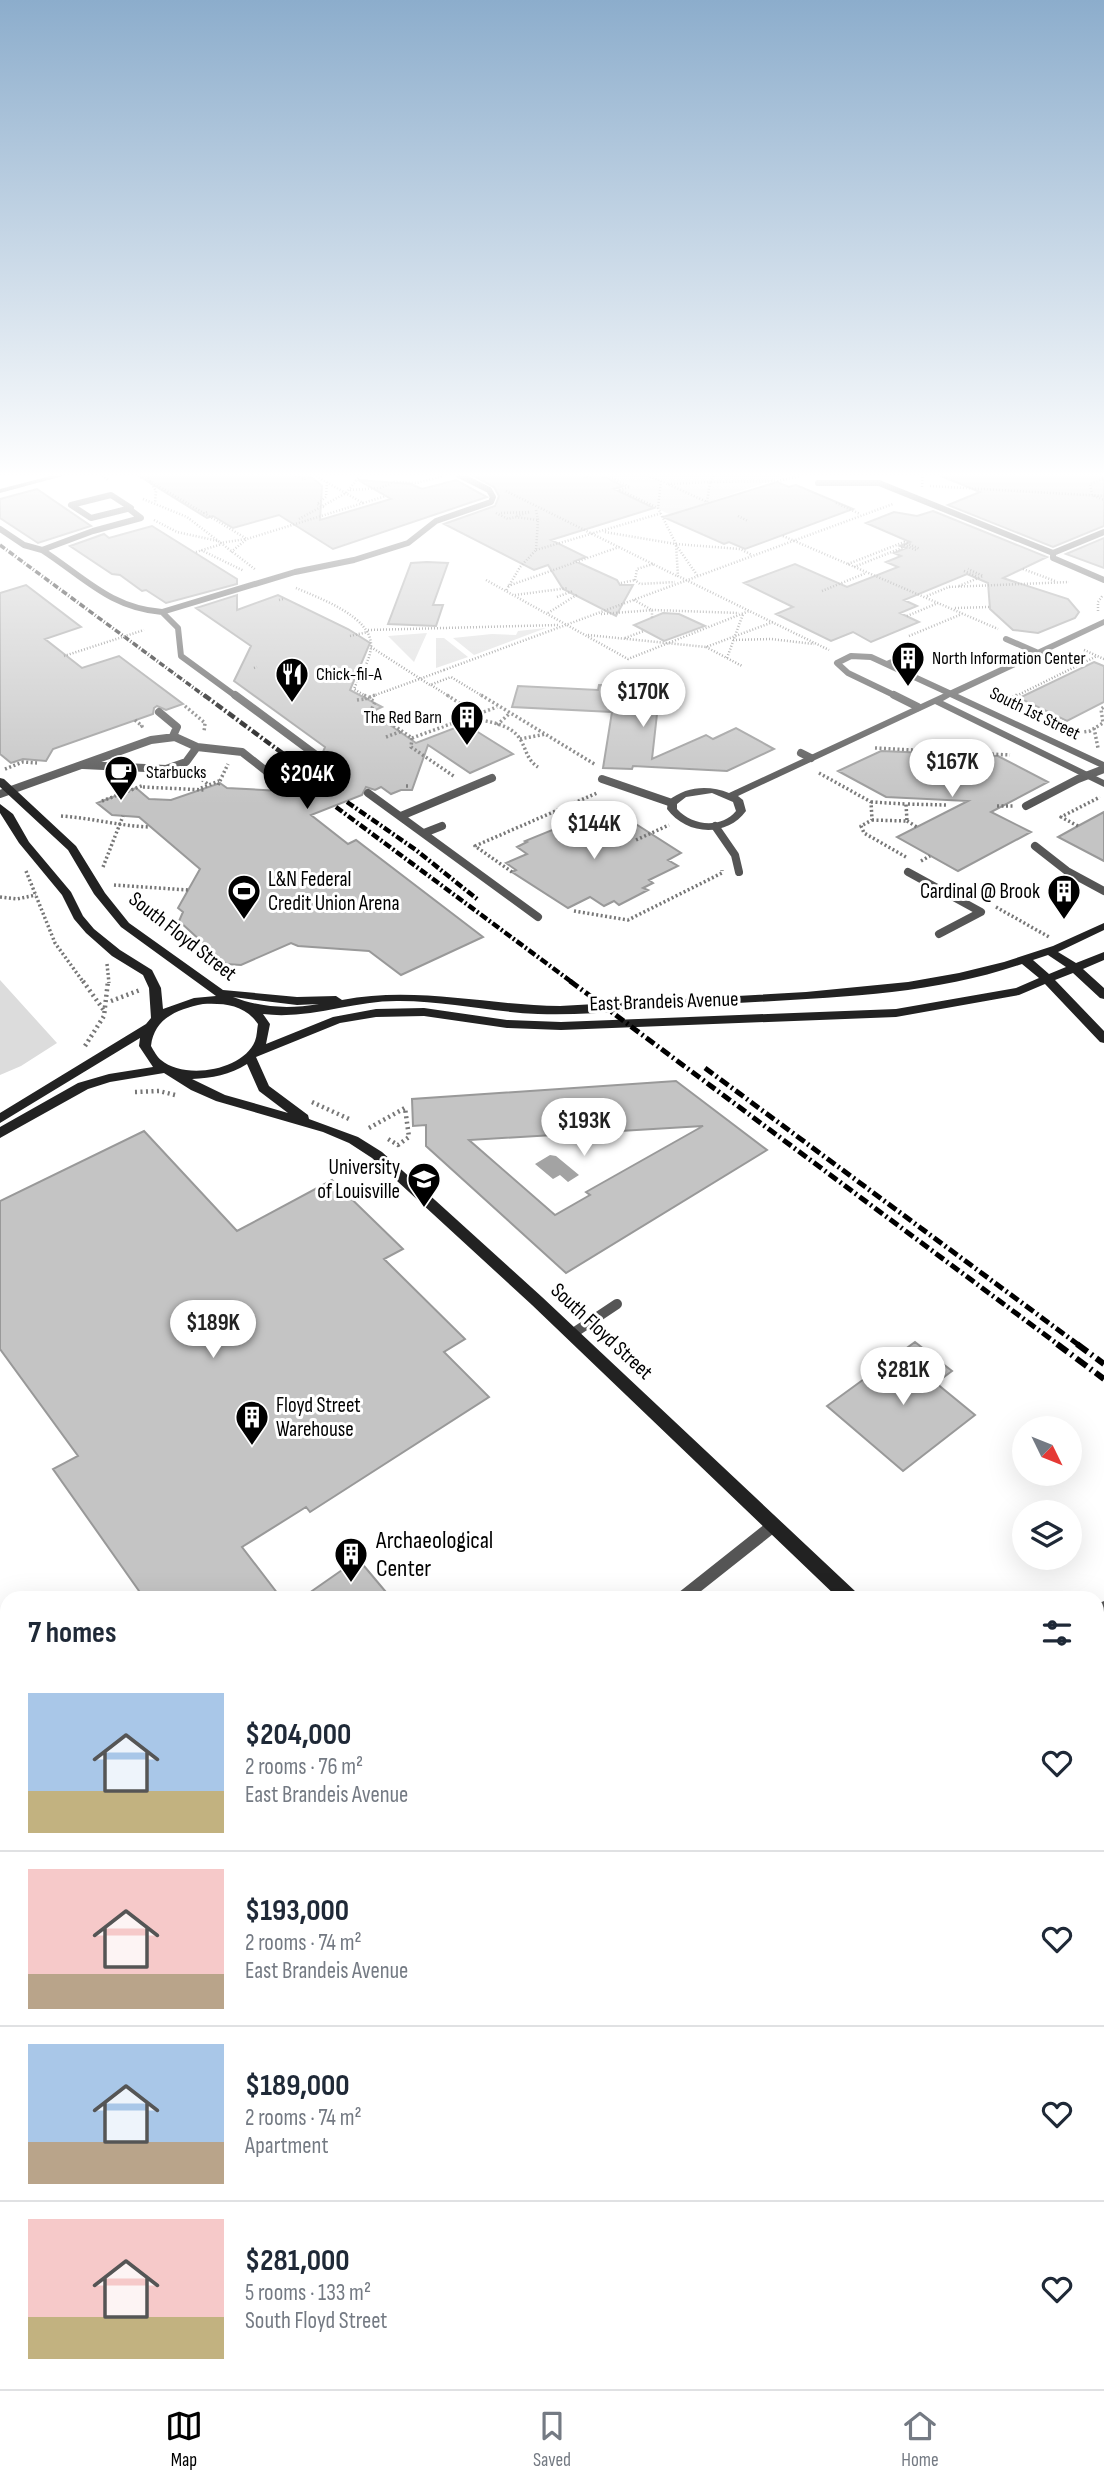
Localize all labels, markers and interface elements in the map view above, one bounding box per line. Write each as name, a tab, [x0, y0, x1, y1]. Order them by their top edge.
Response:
building icon: North Information Center	[889, 639, 927, 688]
place label: North Information Center	[932, 648, 1086, 669]
restaurant icon: Chick-fil-A	[273, 655, 311, 704]
place label: Chick-fil-A	[316, 664, 382, 685]
pin: $170K	[594, 670, 692, 729]
text: $170K	[617, 678, 669, 706]
street label: South 1st Street	[986, 683, 1084, 745]
building icon: The Red Barn	[448, 698, 486, 747]
place label: The Red Barn	[363, 707, 442, 728]
pin: $167K	[903, 740, 1001, 799]
text: $167K	[925, 748, 979, 776]
pin: $204K	[258, 752, 356, 811]
cafe icon: Starbucks	[102, 753, 140, 802]
text: $204K	[280, 760, 334, 788]
place label: Starbucks	[146, 762, 206, 783]
pin: $144K	[545, 802, 643, 861]
text: $144K	[567, 810, 621, 838]
place label: L&N Federal Credit Union Arena	[268, 867, 400, 916]
sports icon: L&N Federal Credit Union Arena	[225, 872, 263, 921]
building icon: Cardinal @ Brook	[1045, 872, 1083, 921]
place label: Cardinal @ Brook	[920, 879, 1040, 904]
street label: South Floyd Street	[124, 887, 242, 986]
street label: East Brandeis Avenue	[589, 986, 739, 1017]
pin: $193K	[535, 1098, 633, 1158]
text: $193K	[557, 1107, 611, 1135]
place label: University of Louisville	[317, 1155, 400, 1204]
school or university icon: University of Louisville	[405, 1160, 443, 1209]
street label: South Floyd Street	[546, 1278, 658, 1385]
pin: $189K	[164, 1300, 262, 1360]
text: $189K	[186, 1309, 240, 1337]
pin: $281K	[854, 1348, 952, 1407]
text: $281K	[876, 1356, 930, 1384]
place label: Floyd Street Warehouse	[276, 1393, 361, 1442]
building icon: Floyd Street Warehouse	[233, 1398, 271, 1447]
north arrow	[1012, 1416, 1082, 1486]
map controls	[1012, 1416, 1082, 1570]
button: layers	[1012, 1500, 1082, 1570]
place label: Archaeological Center	[375, 1526, 493, 1583]
building icon: Archaeological Center	[332, 1535, 370, 1584]
icon: filters	[1038, 1614, 1076, 1652]
text: 7 homes	[28, 1615, 116, 1651]
text: $204,000	[245, 1717, 351, 1753]
icon: home	[84, 1721, 168, 1805]
icon: heart	[1038, 1744, 1076, 1782]
text: 2 rooms · 76 m²	[245, 1753, 363, 1781]
text: East Brandeis Avenue	[245, 1781, 408, 1809]
text: $193,000	[245, 1893, 349, 1929]
icon: home	[84, 1897, 168, 1981]
icon: heart	[1038, 1920, 1076, 1958]
text: 2 rooms · 74 m²	[245, 1929, 362, 1957]
text: East Brandeis Avenue	[245, 1957, 408, 1985]
text: $189,000	[245, 2068, 350, 2104]
icon: home	[84, 2072, 168, 2156]
icon: heart	[1038, 2095, 1076, 2133]
text: 2 rooms · 74 m²	[245, 2104, 362, 2132]
text: Apartment	[245, 2132, 329, 2160]
text: $281,000	[245, 2243, 350, 2279]
icon: home	[84, 2247, 168, 2331]
icon: heart	[1038, 2270, 1076, 2308]
text: 5 rooms · 133 m²	[245, 2279, 371, 2307]
text: South Floyd Street	[245, 2307, 387, 2335]
tab: Map	[165, 2407, 203, 2472]
tab: Saved	[533, 2407, 571, 2472]
tab: Home	[901, 2407, 939, 2472]

